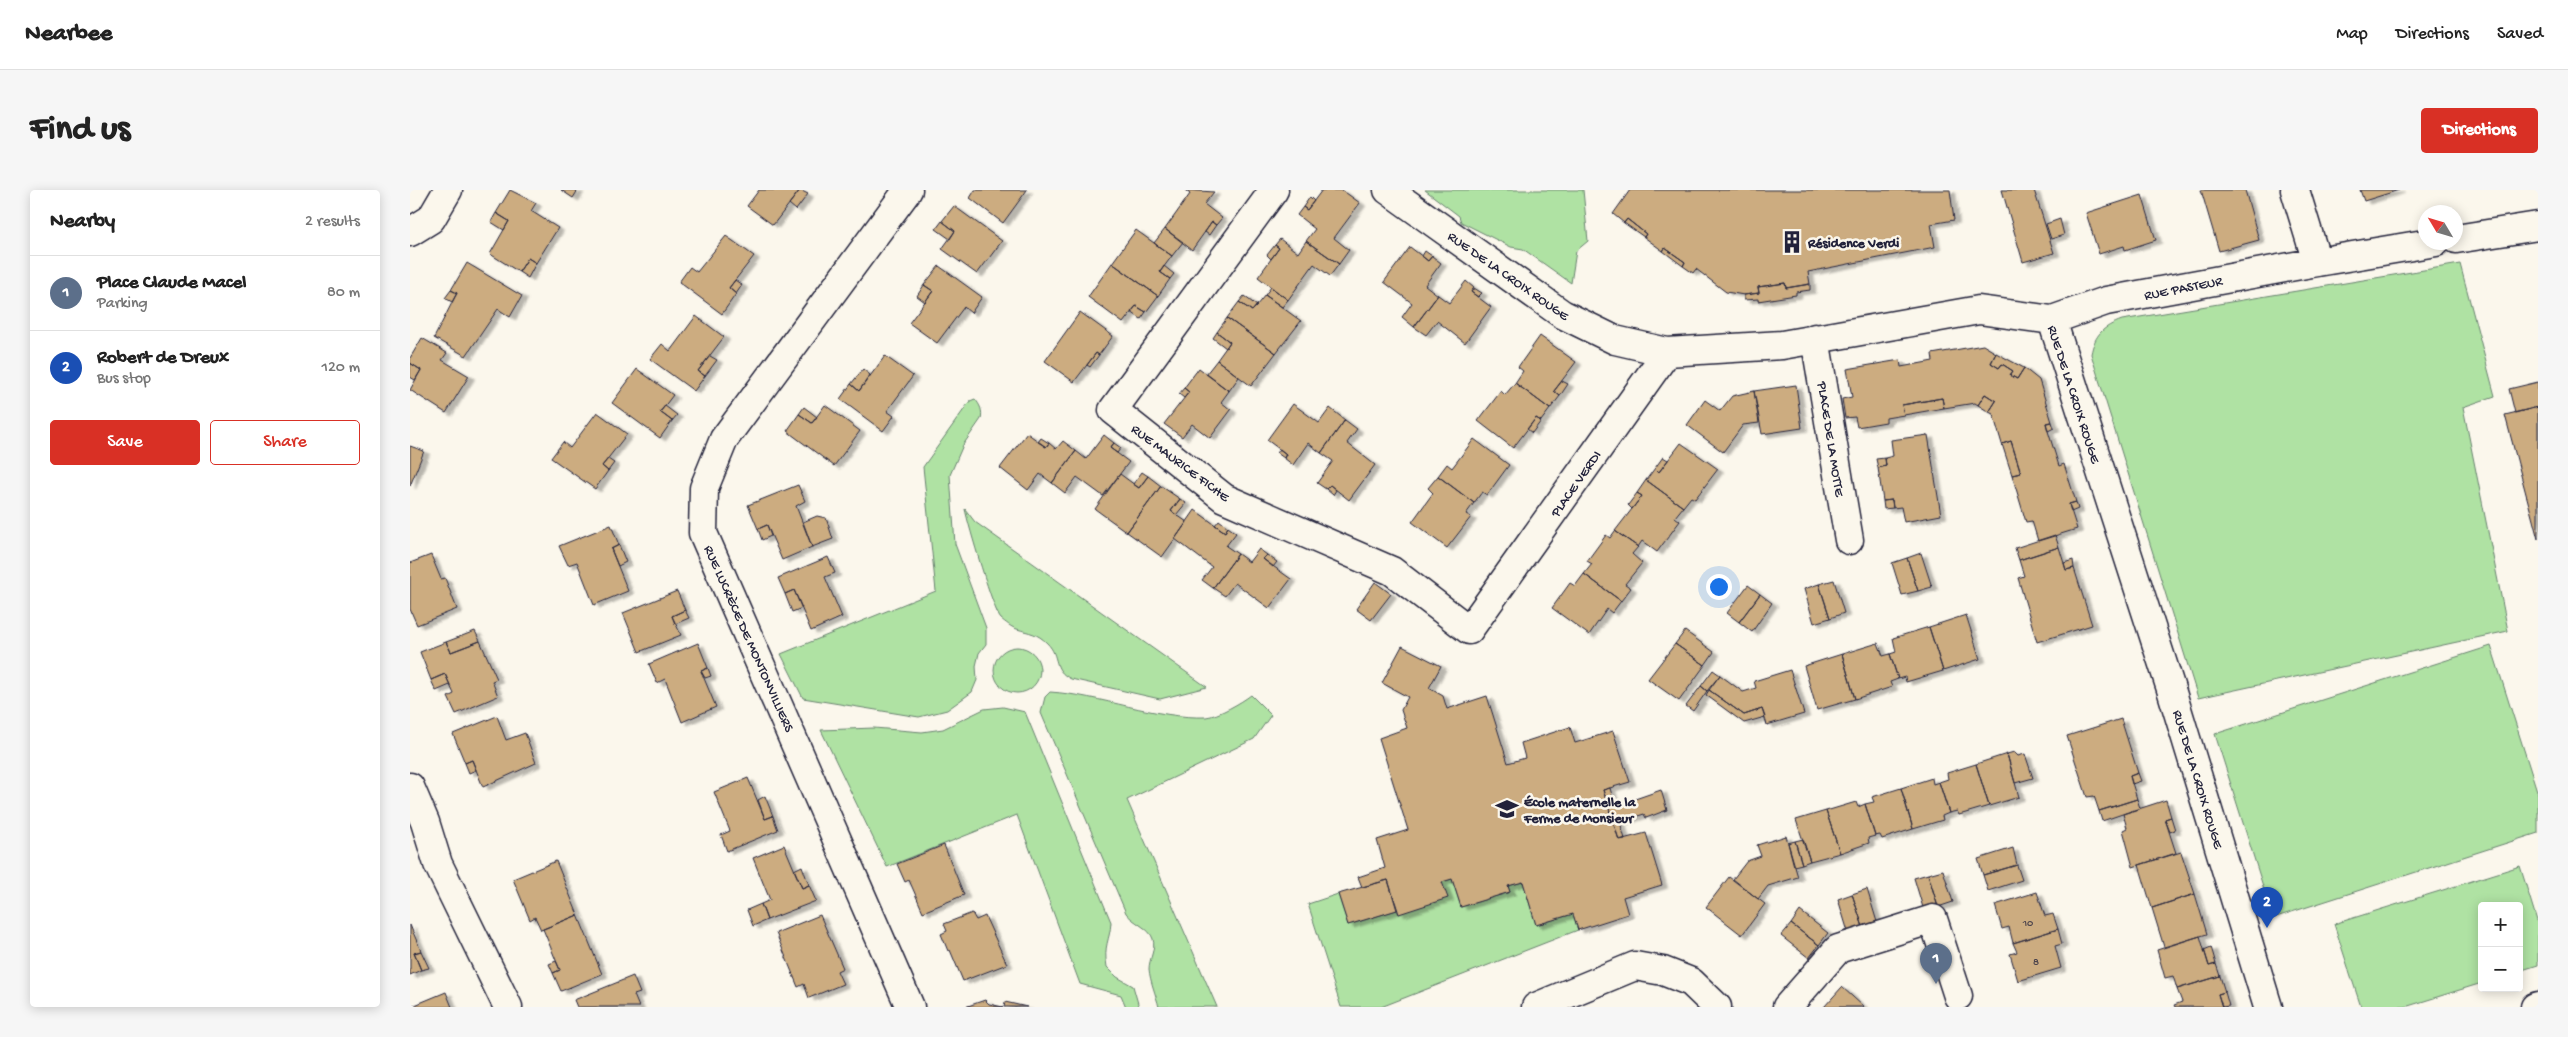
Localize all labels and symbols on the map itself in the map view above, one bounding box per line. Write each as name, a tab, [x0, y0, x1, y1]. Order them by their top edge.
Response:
north arrow	[2418, 205, 2463, 250]
street label: RUE DE LA CROIX ROUGE	[1444, 229, 1573, 326]
building icon: Résidence Verdi	[1779, 229, 1805, 255]
place label: Résidence Verdi	[1807, 236, 1899, 253]
street label: RUE PASTEUR	[2143, 273, 2225, 305]
street label: RUE DE LA CROIX ROUGE	[2042, 324, 2103, 467]
street label: PLACE DE LA MOTTE	[1812, 380, 1847, 499]
street label: RUE MAURICE FICHE	[1127, 421, 1233, 507]
street label: PLACE VERDI	[1547, 448, 1606, 522]
street label: RUE LUCRÈCE DE MONTONVILLIERS	[699, 543, 797, 735]
your location	[1706, 574, 1732, 600]
street label: RUE DE LA CROIX ROUGE	[2167, 708, 2226, 852]
place label: École maternelle la Ferme de Monsieur	[1523, 795, 1637, 828]
school or university icon: École maternelle la Ferme de Monsieur	[1494, 796, 1520, 822]
pin: 2	[2251, 887, 2283, 928]
house number: 10	[2022, 918, 2033, 930]
pin: 1	[1920, 943, 1952, 984]
house number: 8	[2033, 957, 2039, 969]

